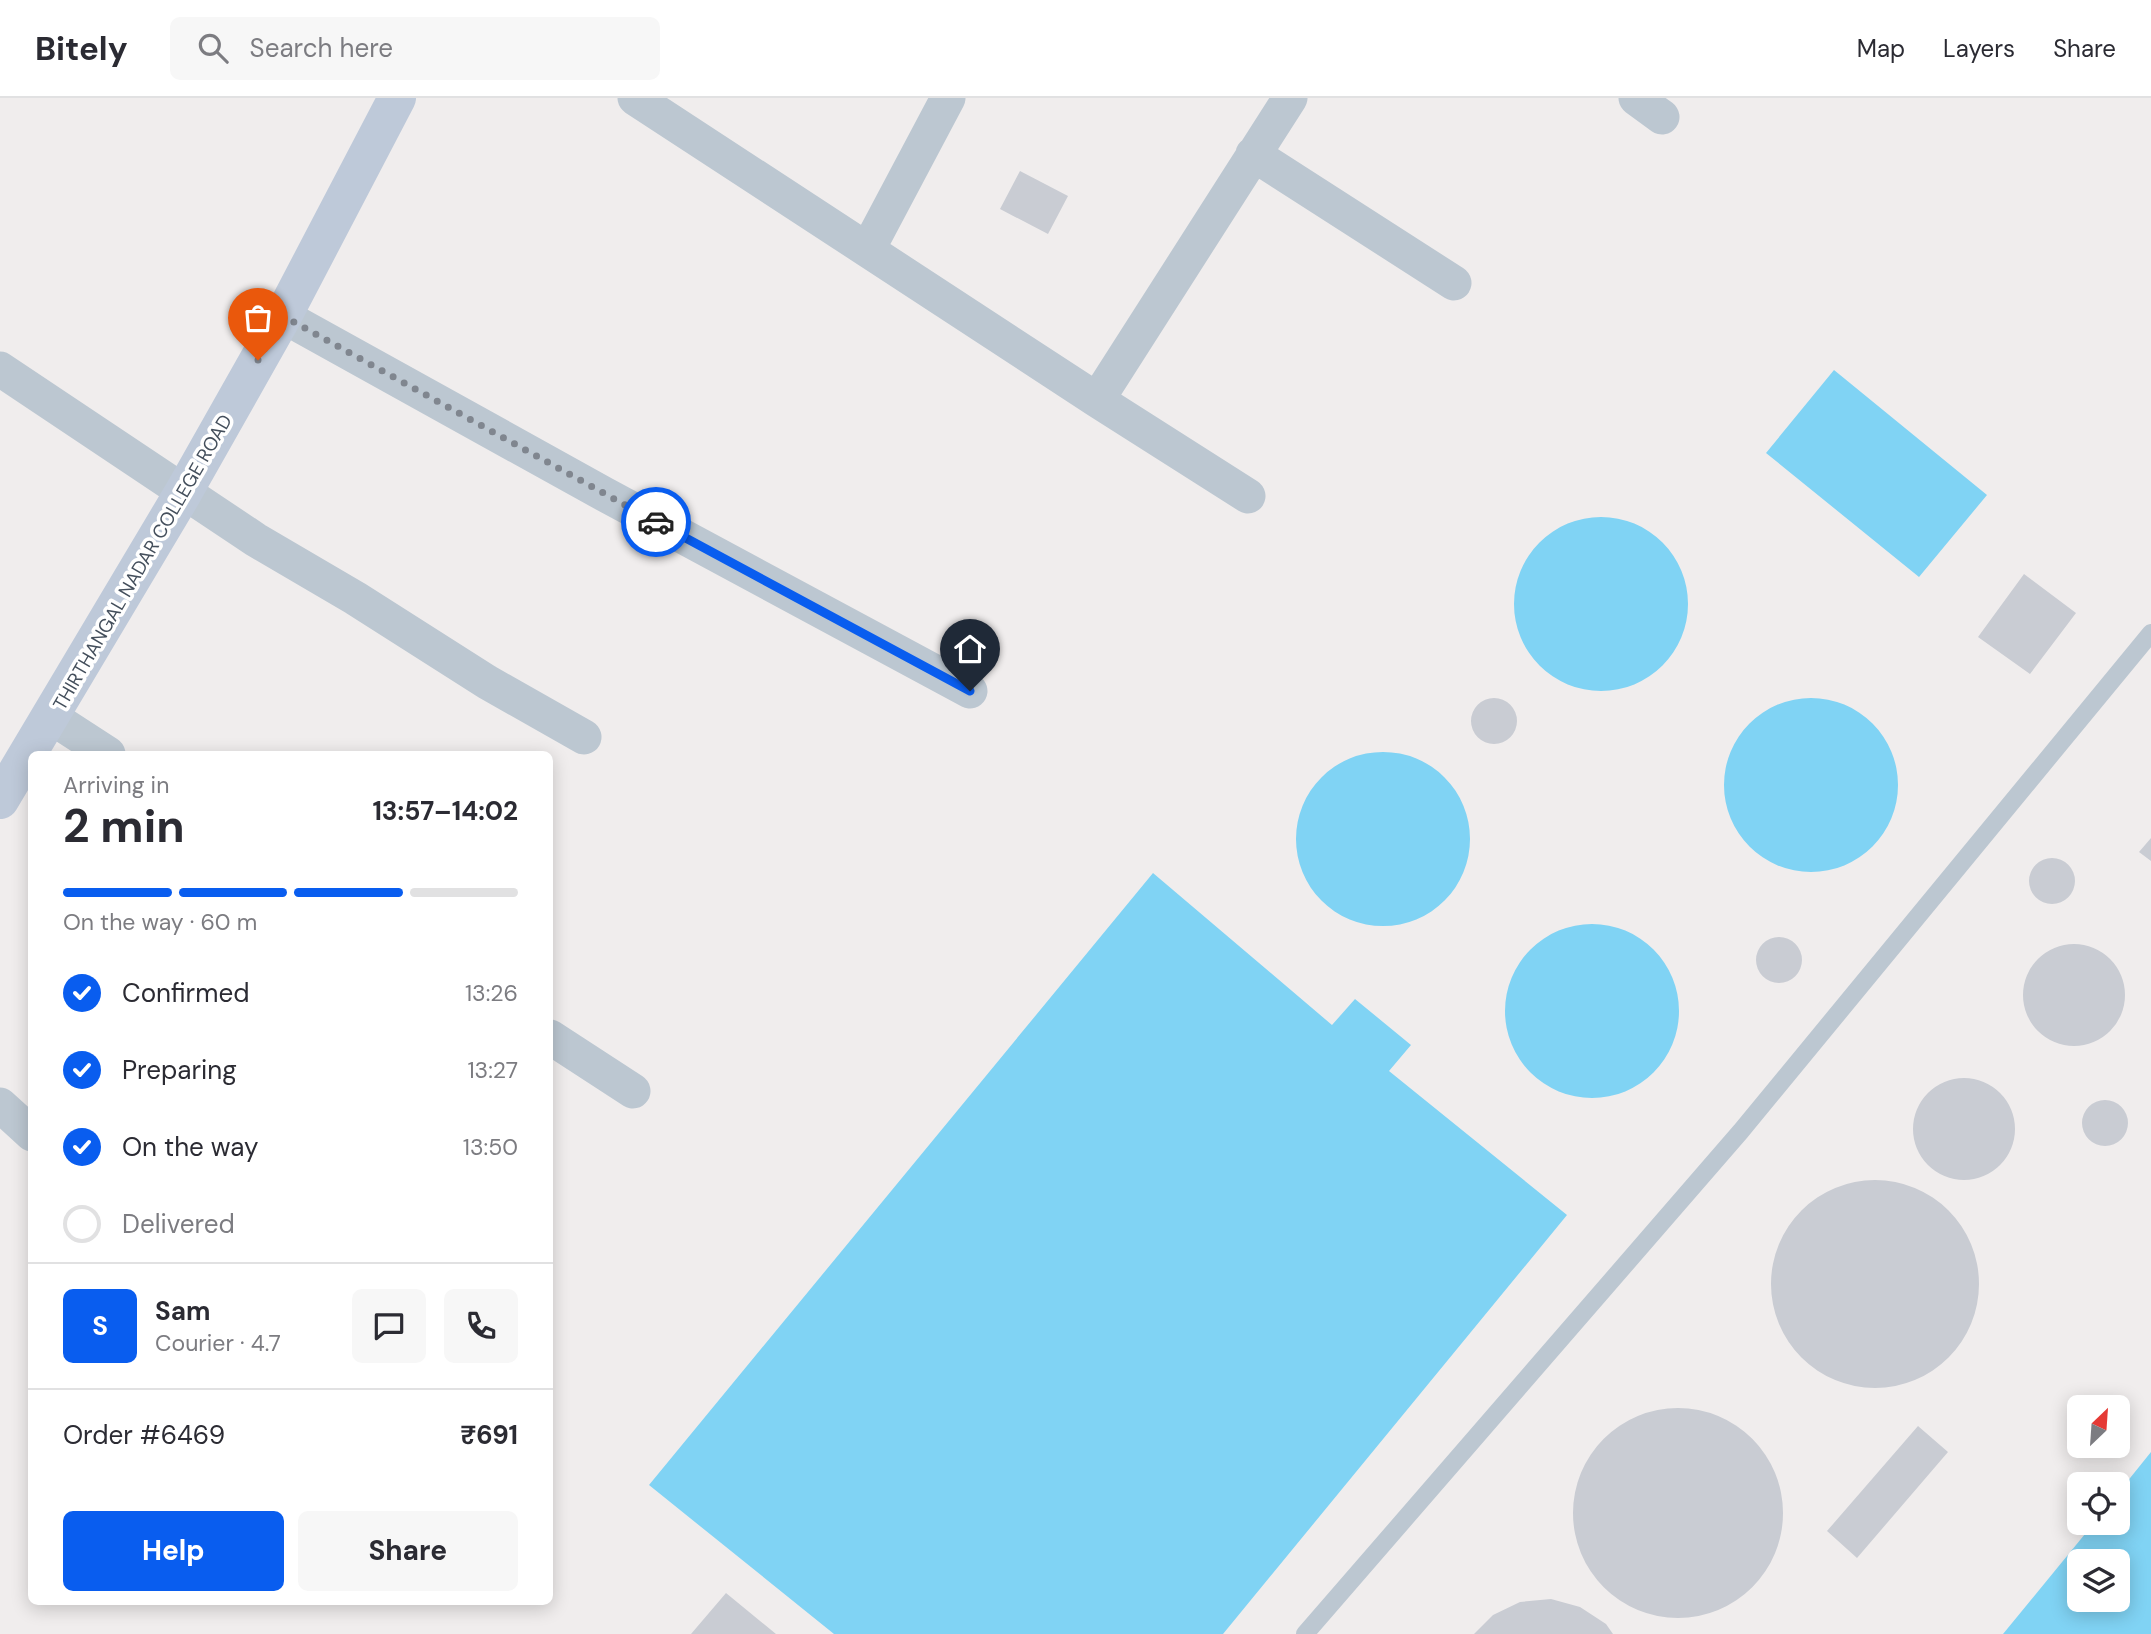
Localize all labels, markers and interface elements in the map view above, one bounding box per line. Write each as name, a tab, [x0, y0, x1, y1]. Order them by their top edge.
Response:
search box	[170, 17, 660, 80]
text: Bitely	[35, 27, 128, 70]
icon: search	[194, 29, 232, 67]
text: Search here	[250, 31, 393, 65]
text: Map	[1857, 33, 1905, 64]
text: Layers	[1943, 33, 2015, 64]
text: Share	[2053, 33, 2116, 64]
pin	[228, 288, 288, 360]
icon: bag	[239, 299, 277, 337]
street label: THIRTHANGAL NADAR COLLEGE ROAD	[47, 410, 238, 715]
courier	[621, 487, 691, 557]
icon: car	[637, 503, 675, 541]
pin	[940, 619, 1000, 691]
icon: home	[951, 630, 989, 668]
text: Arriving in	[63, 770, 169, 800]
text: 13:57–14:02	[372, 794, 518, 828]
text: 2 min	[63, 796, 185, 856]
text: On the way · 60 m	[63, 907, 257, 937]
icon: check	[63, 974, 101, 1012]
text: Confirmed	[122, 976, 249, 1010]
text: 13:26	[465, 978, 518, 1008]
icon: check	[63, 1051, 101, 1089]
text: Preparing	[122, 1053, 237, 1087]
text: 13:27	[467, 1055, 518, 1085]
icon: check	[63, 1128, 101, 1166]
text: On the way	[122, 1130, 258, 1164]
text: 13:50	[463, 1132, 518, 1162]
text: Delivered	[122, 1207, 235, 1241]
button: chat	[352, 1289, 426, 1363]
button: phone	[444, 1289, 518, 1363]
text: Sam	[155, 1294, 210, 1328]
text: S	[92, 1309, 108, 1343]
text: Courier · 4.7	[155, 1328, 281, 1358]
north arrow	[2067, 1395, 2130, 1458]
map controls	[2067, 1395, 2130, 1612]
text: Order #6469	[63, 1418, 225, 1452]
text: ₹691	[460, 1418, 518, 1452]
button: locate	[2067, 1472, 2130, 1535]
button: Help	[63, 1511, 284, 1591]
button: Share	[298, 1511, 518, 1591]
button: layers	[2067, 1549, 2130, 1612]

